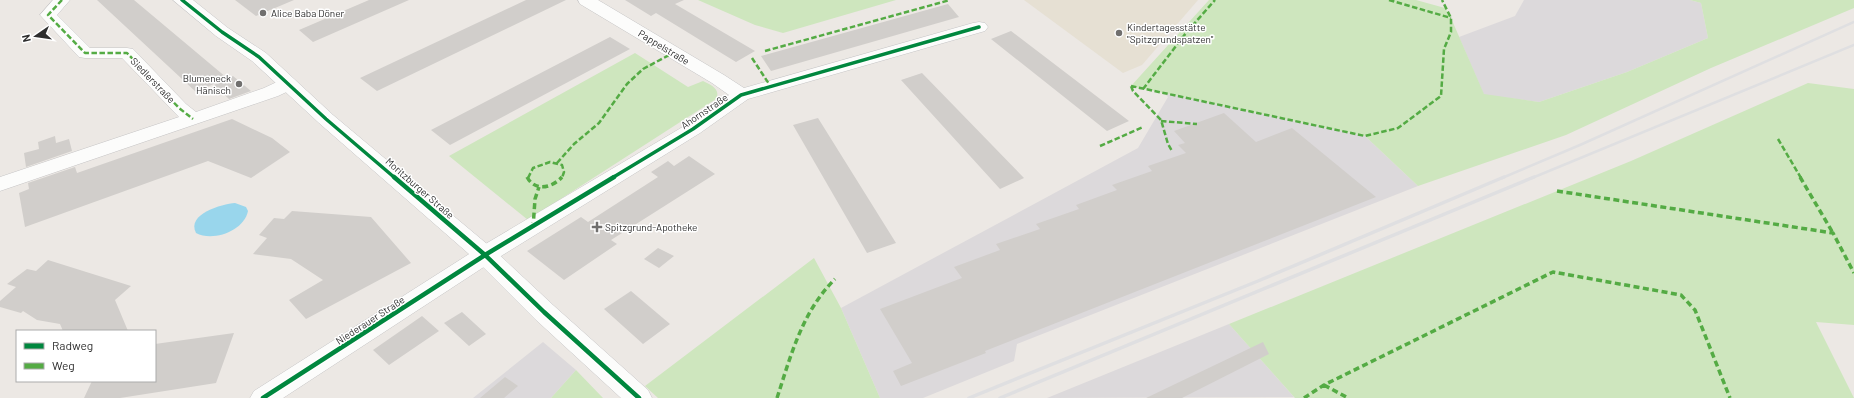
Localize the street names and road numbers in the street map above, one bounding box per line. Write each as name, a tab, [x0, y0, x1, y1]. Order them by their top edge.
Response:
street label: Pappelstraße	[636, 27, 692, 67]
street label: Siedlerstraße	[128, 55, 178, 105]
street label: Ahornstraße	[678, 91, 730, 131]
street label: Moritzburger Straße	[383, 155, 457, 221]
street label: Niederauer Straße	[333, 293, 407, 347]

